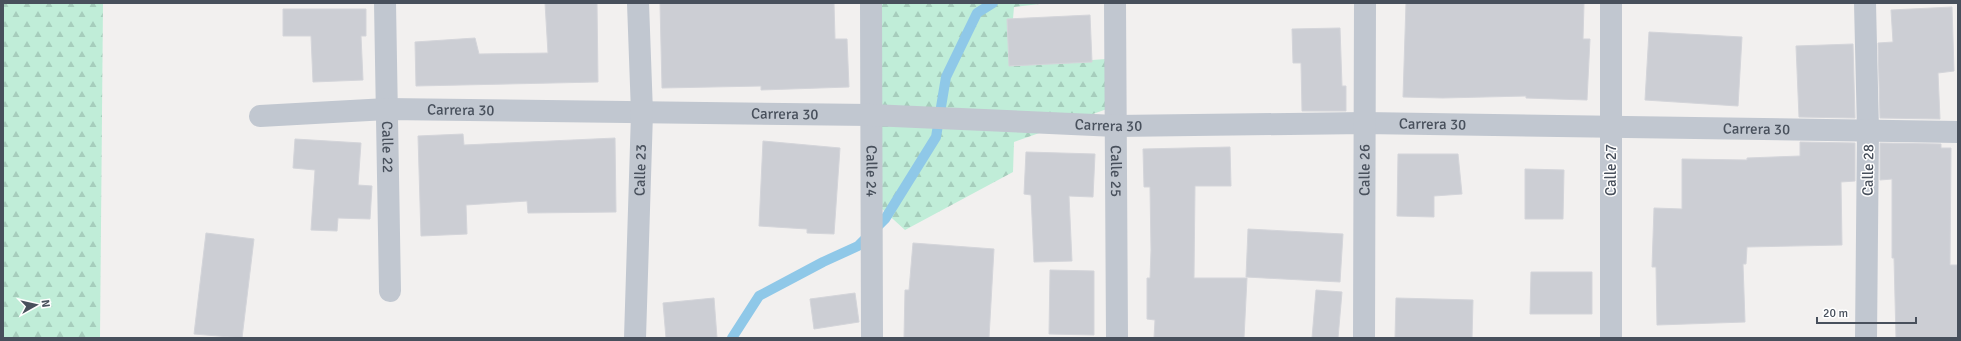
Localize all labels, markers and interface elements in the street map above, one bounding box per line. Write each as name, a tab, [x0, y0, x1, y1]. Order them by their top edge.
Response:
street label: Carrera 30	[427, 100, 495, 119]
street label: Carrera 30	[751, 105, 819, 123]
street label: Carrera 30	[1074, 115, 1142, 135]
street label: Carrera 30	[1399, 115, 1466, 134]
street label: Carrera 30	[1723, 119, 1790, 138]
street label: Calle 22	[378, 121, 397, 173]
street label: Calle 23	[630, 144, 650, 196]
street label: Calle 26	[1355, 144, 1374, 196]
street label: Calle 27	[1602, 144, 1620, 196]
street label: Calle 28	[1859, 144, 1877, 196]
street label: Calle 24	[862, 145, 881, 197]
street label: Calle 25	[1107, 145, 1125, 197]
north arrow	[16, 285, 56, 325]
text: N	[38, 299, 52, 308]
scale bar	[1817, 299, 1916, 325]
text: 20 m	[1823, 306, 1848, 321]

